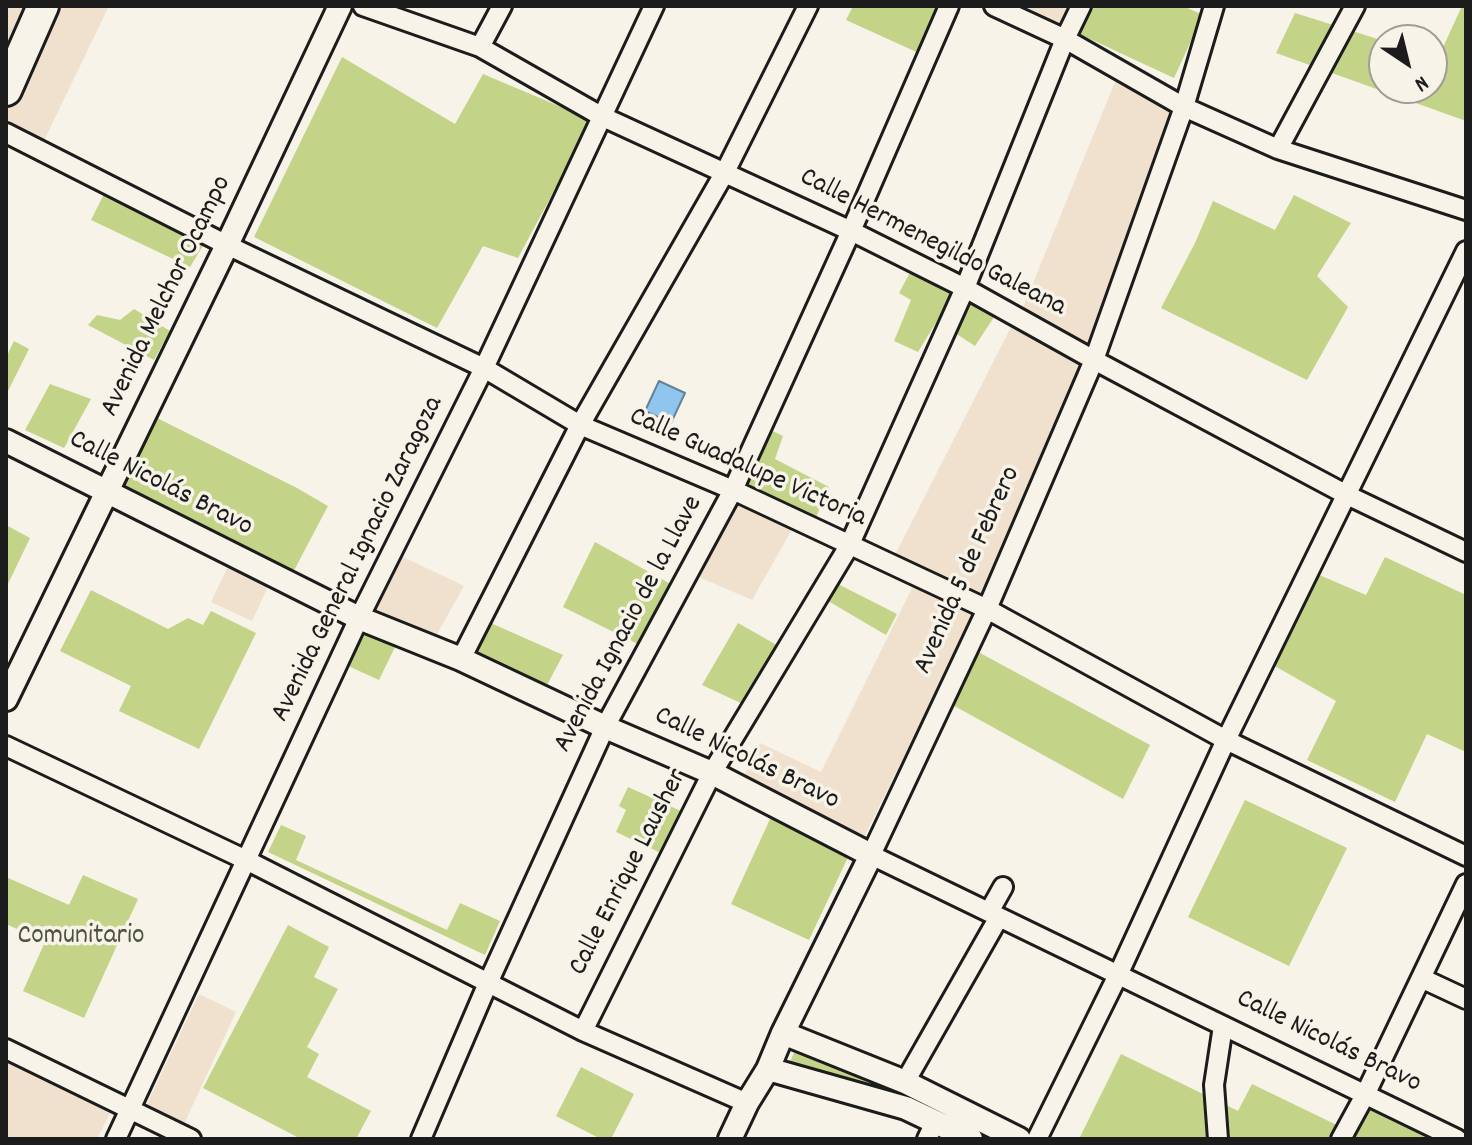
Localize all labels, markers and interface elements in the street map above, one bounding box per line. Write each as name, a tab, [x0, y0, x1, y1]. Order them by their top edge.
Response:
north arrow	[1368, 24, 1448, 104]
text: N	[1408, 67, 1434, 98]
street label: Calle Hermenegildo Galeana	[793, 162, 1071, 326]
street label: Avenida Melchor Ocampo	[95, 171, 241, 423]
street label: Avenida General Ignacio Zaragoza	[265, 392, 453, 728]
street label: Calle Guadalupe Victoria	[623, 402, 871, 536]
street label: Calle Nicolás Bravo	[63, 424, 257, 546]
street label: Avenida 5 de Febrero	[908, 462, 1030, 680]
street label: Avenida Ignacio de la Llave	[548, 491, 712, 759]
street label: Calle Nicolás Bravo	[648, 701, 844, 819]
street label: Calle Enrique Lausher	[563, 764, 697, 982]
park label: Comunitario	[17, 921, 145, 955]
street label: Calle Nicolás Bravo	[1230, 984, 1426, 1102]

